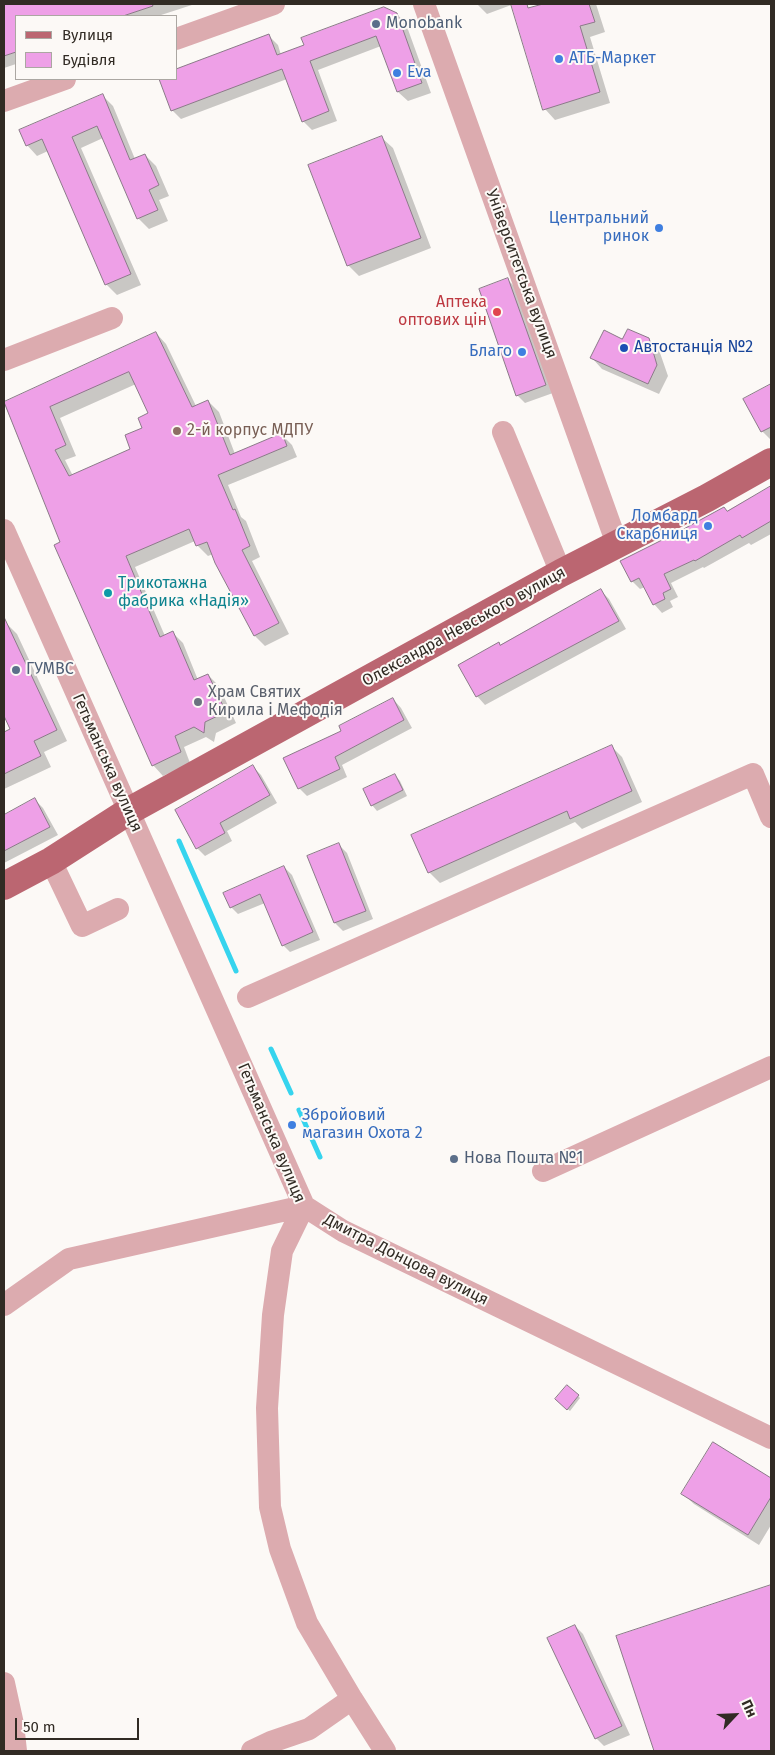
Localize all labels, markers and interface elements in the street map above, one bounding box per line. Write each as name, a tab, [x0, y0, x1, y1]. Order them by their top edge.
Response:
place label: Monobank	[386, 14, 462, 34]
legend	[15, 15, 178, 80]
marker: Monobank	[370, 18, 382, 30]
text: Вулиця	[62, 26, 113, 44]
place label: АТБ-Маркет	[569, 49, 656, 69]
text: Будівля	[62, 51, 116, 69]
marker: АТБ-Маркет	[553, 53, 565, 65]
place label: Eva	[407, 63, 432, 83]
marker: Eva	[391, 67, 403, 79]
street label: Університетська вулиця	[481, 187, 561, 361]
place label: Центральний ринок	[549, 209, 649, 247]
marker: Центральний ринок	[653, 222, 665, 234]
place label: Аптека оптових цін	[398, 293, 487, 331]
marker: Аптека оптових цін	[491, 306, 503, 318]
place label: Автостанція №2	[634, 338, 753, 358]
place label: Благо	[469, 342, 512, 362]
marker: Автостанція №2	[618, 342, 630, 354]
marker: Благо	[516, 346, 528, 358]
place label: 2-й корпус МДПУ	[187, 421, 313, 441]
marker: 2-й корпус МДПУ	[171, 425, 183, 437]
place label: Ломбард Скарбниця	[616, 507, 698, 545]
marker: Ломбард Скарбниця	[702, 520, 714, 532]
street label: Олександра Невського вулиця	[359, 563, 569, 691]
place label: Трикотажна фабрика «Надія»	[118, 574, 249, 612]
marker: Трикотажна фабрика «Надія»	[102, 587, 114, 599]
place label: ГУМВС	[26, 660, 74, 680]
marker: ГУМВС	[10, 664, 22, 676]
place label: Храм Святих Кирила і Мефодія	[208, 683, 343, 721]
street label: Гетьманська вулиця	[68, 691, 146, 835]
marker: Храм Святих Кирила і Мефодія	[192, 696, 204, 708]
street label: Гетьманська вулиця	[233, 1060, 309, 1206]
place label: Збройовий магазин Охота 2	[302, 1106, 423, 1144]
marker: Збройовий магазин Охота 2	[286, 1119, 298, 1131]
place label: Нова Пошта №1	[464, 1149, 583, 1169]
marker: Нова Пошта №1	[448, 1153, 460, 1165]
street label: Дмитра Донцова вулиця	[321, 1210, 491, 1310]
north arrow	[710, 1690, 760, 1740]
text: Пн	[738, 1697, 760, 1720]
scale bar	[18, 1708, 141, 1740]
text: 50 m	[23, 1718, 56, 1736]

